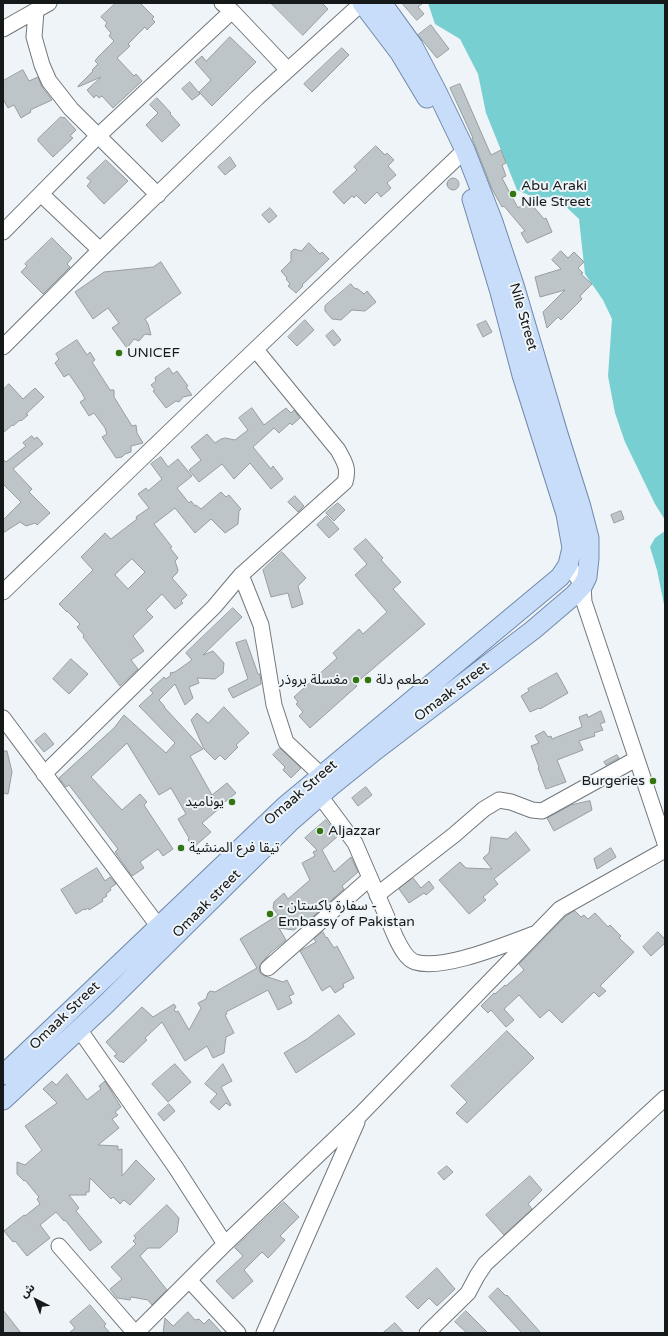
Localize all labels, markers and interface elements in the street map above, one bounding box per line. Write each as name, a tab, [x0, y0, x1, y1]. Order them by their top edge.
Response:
place label: Abu Araki Nile Street	[521, 178, 591, 210]
marker: Abu Araki Nile Street	[508, 189, 518, 199]
street label: Nile Street	[505, 281, 541, 353]
place label: UNICEF	[127, 345, 180, 361]
marker: UNICEF	[114, 348, 124, 358]
street label: Omaak street	[411, 658, 493, 726]
place label: مغسلة بروذر	[279, 672, 348, 688]
place label: مطعم دلة	[376, 672, 429, 688]
marker: مغسلة بروذر	[351, 675, 361, 685]
marker: مطعم دلة	[363, 675, 373, 685]
street label: Omaak Street	[261, 757, 341, 829]
place label: Burgeries	[581, 773, 645, 789]
marker: Burgeries	[648, 776, 658, 786]
place label: يوناميد	[185, 794, 224, 810]
marker: يوناميد	[227, 797, 237, 807]
place label: Aljazzar	[328, 823, 380, 839]
marker: Aljazzar	[315, 826, 325, 836]
place label: تيقا فرع المنشية	[189, 840, 279, 856]
marker: تيقا فرع المنشية	[176, 843, 186, 853]
street label: Omaak street	[169, 866, 245, 942]
place label: - سفارة باكستان - Embassy of Pakistan	[278, 898, 415, 930]
marker: - سفارة باكستان - Embassy of Pakistan	[265, 909, 275, 919]
street label: Omaak Street	[26, 978, 104, 1054]
north arrow	[16, 1280, 56, 1320]
text: ش	[18, 1281, 38, 1301]

